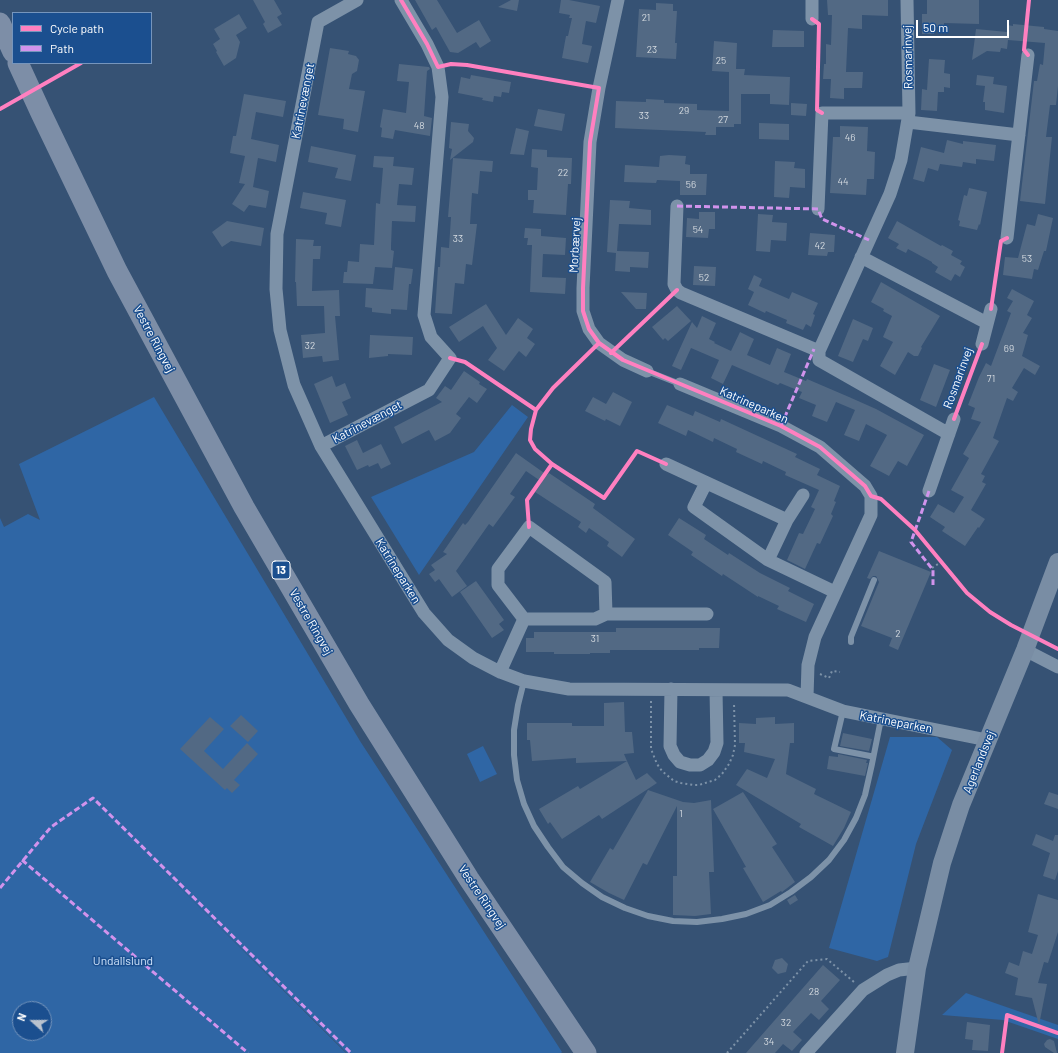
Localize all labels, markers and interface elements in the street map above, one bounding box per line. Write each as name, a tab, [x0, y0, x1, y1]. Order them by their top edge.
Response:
legend	[12, 12, 152, 64]
house number: 21	[642, 12, 650, 24]
scale bar	[918, 12, 1011, 38]
text: 50 m	[923, 20, 948, 34]
text: Cycle path	[50, 21, 104, 35]
street label: Rosmarinvej	[900, 25, 916, 89]
text: Path	[50, 41, 74, 55]
house number: 23	[647, 44, 657, 56]
house number: 25	[716, 55, 726, 67]
street label: Katrinevænget	[289, 62, 317, 140]
house number: 29	[679, 105, 689, 117]
house number: 33	[639, 110, 649, 122]
house number: 27	[718, 114, 728, 126]
house number: 48	[414, 120, 424, 132]
house number: 46	[845, 132, 855, 144]
house number: 22	[558, 167, 568, 179]
house number: 44	[837, 176, 849, 188]
house number: 56	[686, 179, 696, 191]
street label: Morbærvej	[566, 217, 584, 273]
house number: 54	[693, 224, 703, 236]
house number: 33	[453, 233, 463, 245]
house number: 42	[815, 240, 825, 252]
house number: 53	[1022, 253, 1032, 265]
house number: 52	[699, 272, 709, 284]
street label: Vestre Ringvej	[130, 303, 178, 375]
house number: 32	[305, 340, 315, 352]
house number: 69	[1004, 343, 1014, 355]
street label: Rosmarinvej	[940, 345, 976, 411]
house number: 71	[987, 373, 995, 385]
street label: Katrineparken	[717, 383, 791, 427]
street label: Katrinevænget	[330, 398, 404, 446]
street label: Katrineparken	[372, 536, 424, 606]
road number: 13	[272, 561, 290, 579]
street label: Vestre Ringvej	[286, 586, 336, 658]
house number: 2	[895, 628, 901, 640]
house number: 31	[591, 633, 599, 645]
street label: Katrineparken	[858, 708, 934, 736]
street label: Agerlandsvej	[960, 729, 998, 795]
house number: 1	[679, 808, 683, 820]
street label: Vestre Ringvej	[455, 862, 509, 932]
park label: Undallslund	[93, 954, 153, 968]
house number: 28	[809, 986, 819, 998]
north arrow	[12, 1001, 52, 1041]
text: N	[14, 1011, 29, 1023]
house number: 32	[781, 1017, 791, 1029]
house number: 34	[764, 1036, 774, 1048]

